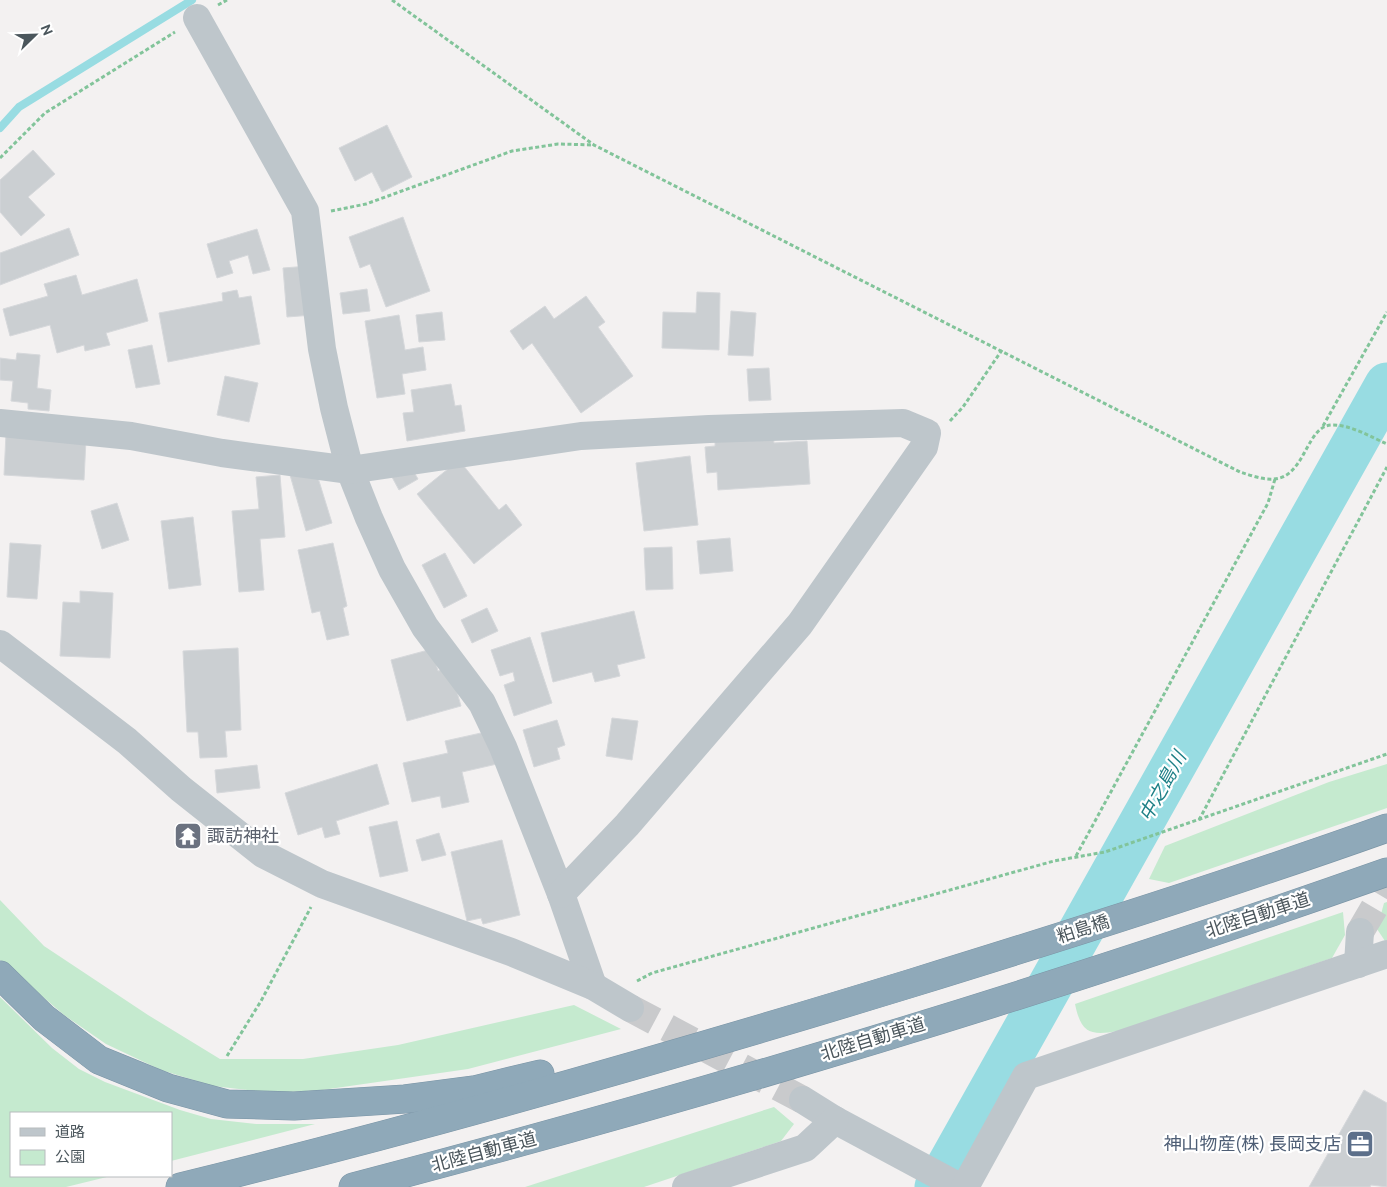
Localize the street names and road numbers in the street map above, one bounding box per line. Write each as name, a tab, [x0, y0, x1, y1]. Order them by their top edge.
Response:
street label: 北陸自動車道	[1203, 888, 1312, 940]
street label: 粕島橋	[1054, 910, 1111, 946]
street label: 北陸自動車道	[818, 1013, 927, 1063]
street label: 北陸自動車道	[429, 1127, 538, 1175]

